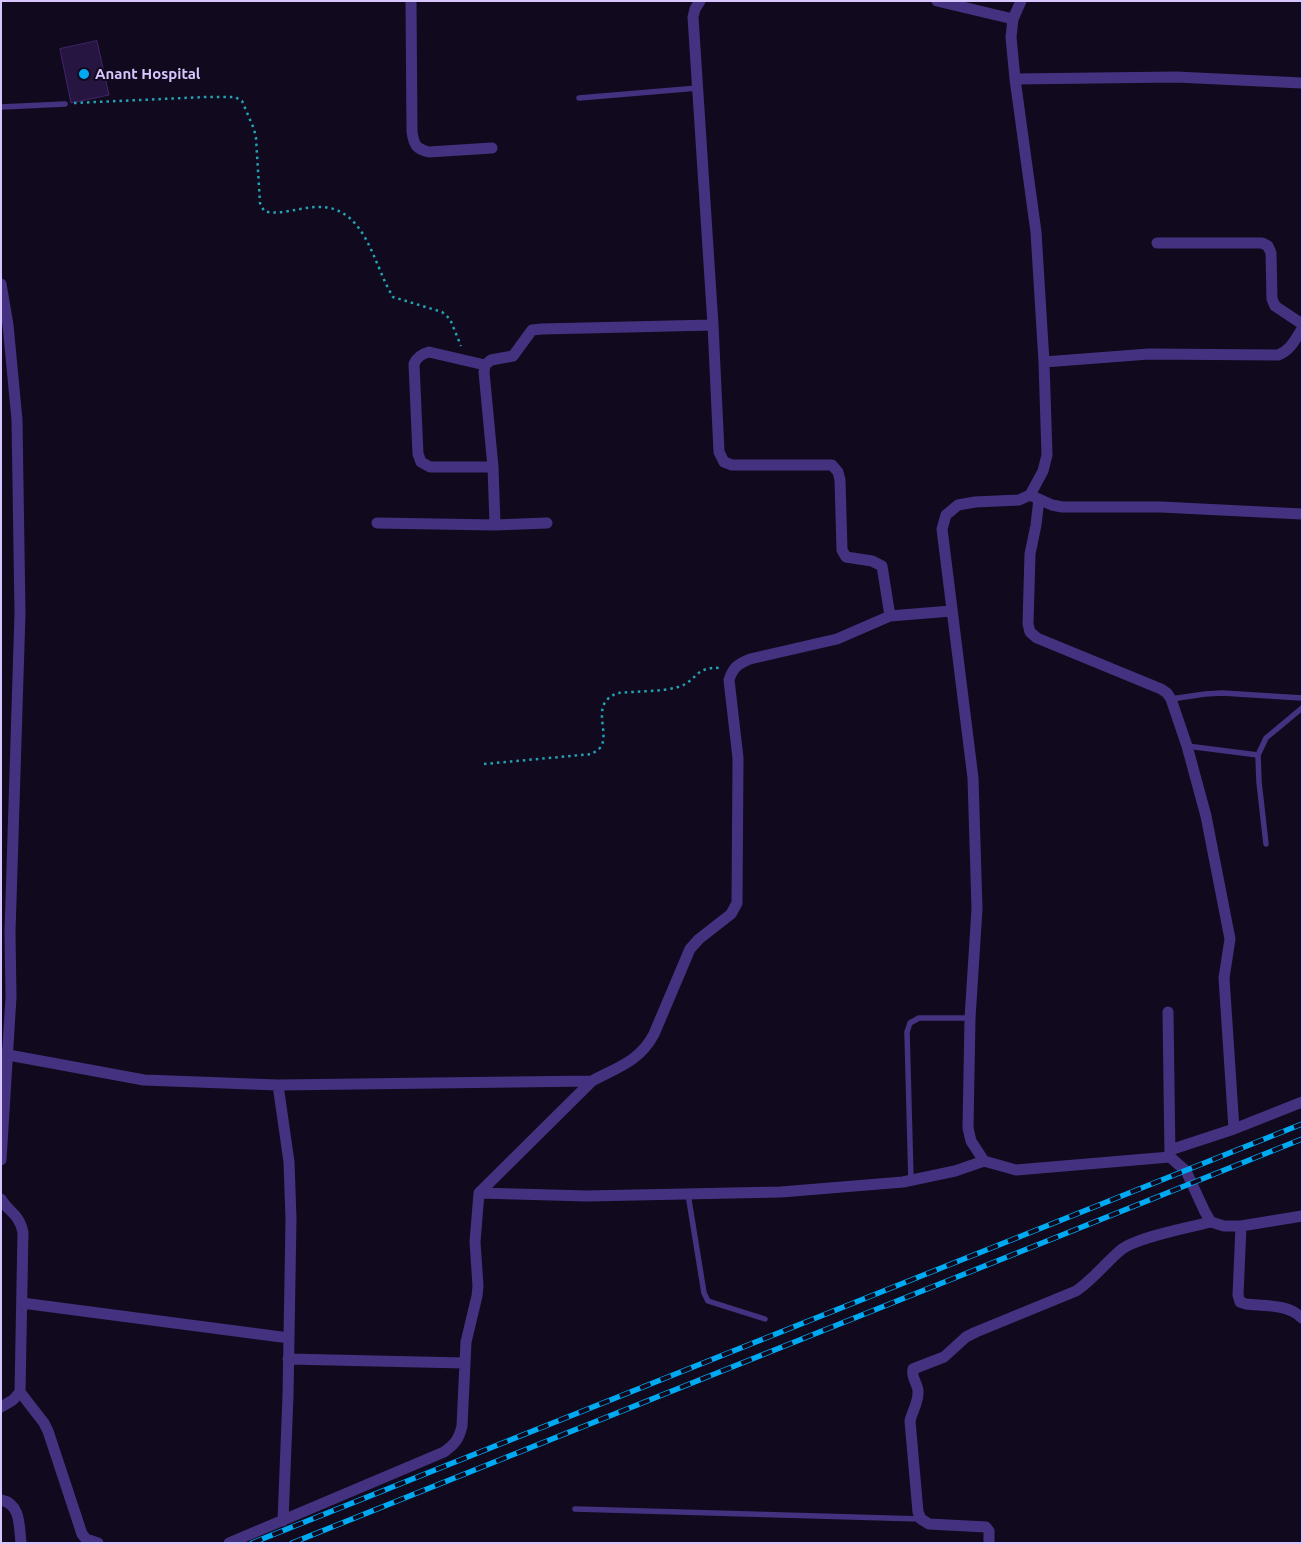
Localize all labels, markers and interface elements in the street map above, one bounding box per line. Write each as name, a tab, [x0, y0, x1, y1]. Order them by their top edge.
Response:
place label: Anant Hospital	[95, 65, 200, 83]
marker: Anant Hospital	[77, 67, 91, 81]

